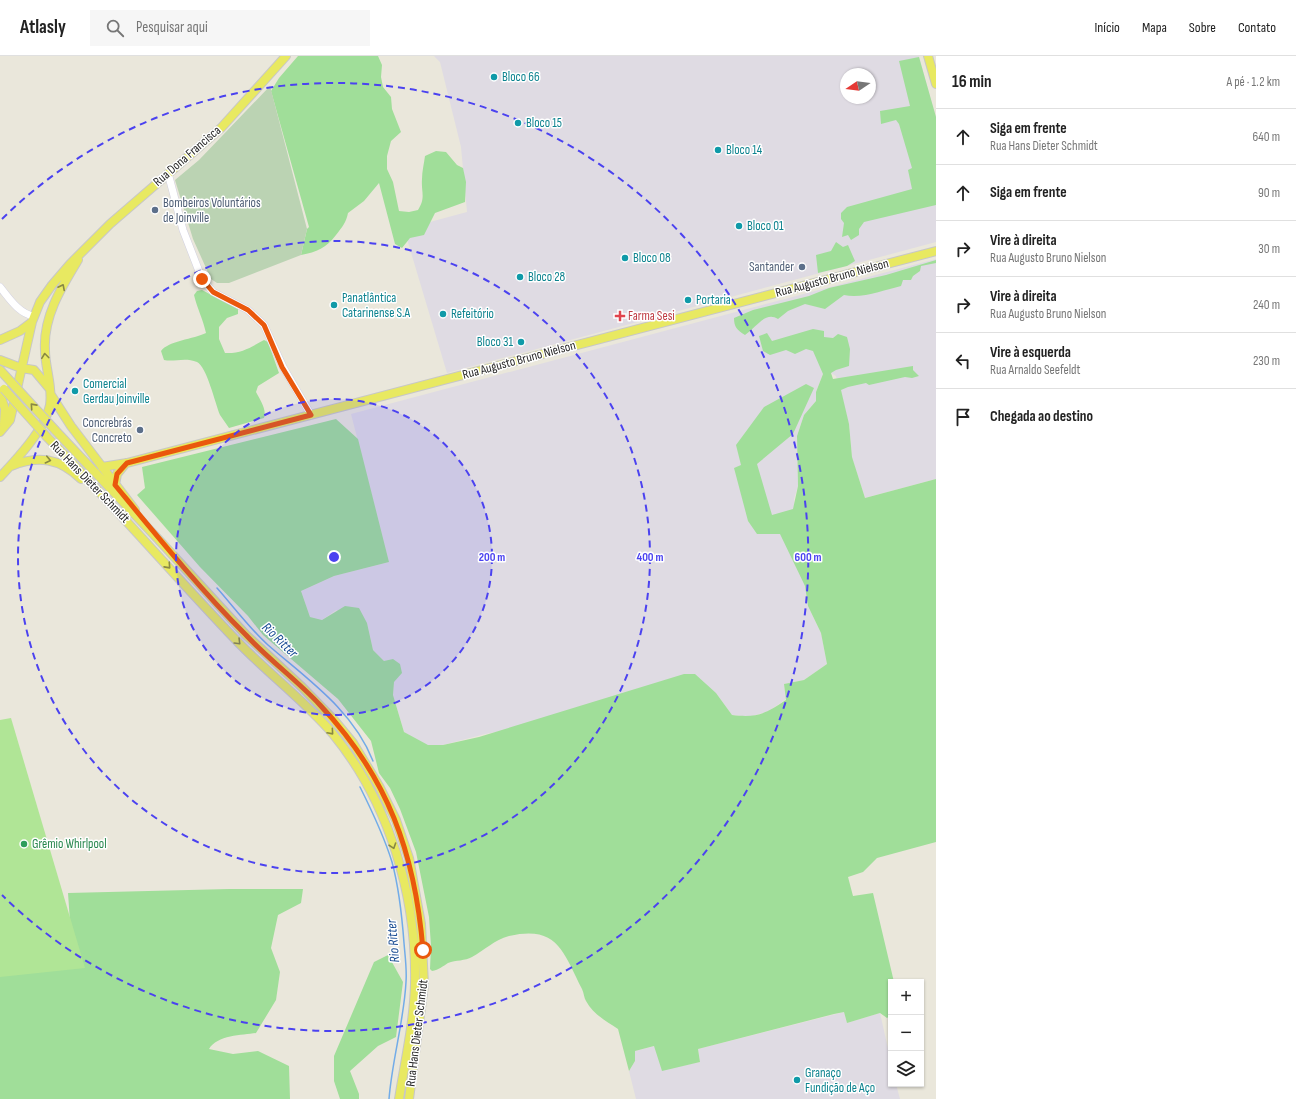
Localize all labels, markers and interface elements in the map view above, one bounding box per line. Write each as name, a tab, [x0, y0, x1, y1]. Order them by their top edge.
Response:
search box	[90, 10, 370, 46]
text: Atlasly	[20, 16, 66, 39]
icon: search	[104, 17, 126, 39]
text: Pesquisar aqui	[136, 18, 208, 37]
text: Início	[1094, 19, 1120, 36]
text: Mapa	[1142, 19, 1167, 36]
text: Sobre	[1189, 19, 1216, 36]
text: Contato	[1238, 19, 1276, 36]
north arrow	[840, 68, 876, 104]
place label: Bloco 66	[502, 69, 540, 85]
marker: Bloco 66	[489, 72, 499, 82]
text: 16 min	[952, 72, 992, 92]
text: A pé · 1.2 km	[1227, 74, 1280, 90]
place label: Bloco 15	[526, 115, 562, 131]
marker: Bloco 15	[513, 118, 523, 128]
text: Siga em frente	[990, 119, 1067, 138]
street label: Rua Dona Francisca	[150, 122, 224, 190]
icon: ahead	[952, 126, 974, 148]
text: 640 m	[1252, 129, 1280, 145]
text: Rua Hans Dieter Schmidt	[990, 138, 1098, 154]
place label: Bloco 14	[726, 142, 763, 158]
marker: Bloco 14	[713, 145, 723, 155]
icon: ahead	[952, 182, 974, 204]
text: Siga em frente	[990, 183, 1067, 202]
text: 90 m	[1258, 185, 1280, 201]
place label: Bombeiros Voluntários de Joinville	[163, 195, 261, 226]
marker: Bombeiros Voluntários de Joinville	[150, 205, 160, 215]
place label: Bloco 01	[747, 218, 784, 234]
marker: Bloco 01	[734, 221, 744, 231]
text: Vire à direita	[990, 231, 1057, 250]
icon: right	[952, 238, 974, 260]
text: 30 m	[1258, 241, 1280, 257]
place label: Bloco 08	[633, 250, 671, 266]
text: Rua Augusto Bruno Nielson	[990, 250, 1106, 266]
marker: Bloco 08	[620, 253, 630, 263]
street label: Rua Augusto Bruno Nielson	[774, 255, 890, 301]
place label: Santander	[749, 259, 794, 275]
marker: Santander	[797, 262, 807, 272]
place label: Bloco 28	[528, 269, 566, 285]
route end	[193, 270, 211, 288]
marker: Bloco 28	[515, 272, 525, 282]
one-way arrow	[57, 284, 65, 292]
text: Vire à direita	[990, 287, 1057, 306]
place label: Panatlântica Catarinense S.A	[342, 290, 411, 321]
place label: Portaria	[696, 292, 731, 308]
icon: right	[952, 294, 974, 316]
marker: Portaria	[683, 295, 693, 305]
text: 240 m	[1253, 297, 1280, 313]
marker: Panatlântica Catarinense S.A	[329, 300, 339, 310]
place label: Refeitório	[451, 306, 494, 322]
text: Rua Augusto Bruno Nielson	[990, 306, 1106, 322]
place label: Farma Sesi	[628, 308, 675, 324]
marker: Refeitório	[438, 309, 448, 319]
marker: Farma Sesi	[615, 311, 625, 321]
place label: Bloco 31	[477, 334, 513, 350]
street label: Rua Augusto Bruno Nielson	[461, 337, 577, 383]
marker: Bloco 31	[516, 337, 526, 347]
text: Vire à esquerda	[990, 343, 1071, 362]
icon: left	[952, 350, 974, 372]
one-way arrow	[41, 353, 50, 359]
text: 230 m	[1253, 353, 1280, 369]
text: Rua Arnaldo Seefeldt	[990, 362, 1080, 378]
place label: Comercial Gerdau Joinville	[83, 376, 150, 407]
marker: Comercial Gerdau Joinville	[70, 386, 80, 396]
one-way arrow	[30, 403, 37, 411]
icon: arrive	[952, 406, 974, 428]
text: Chegada ao destino	[990, 407, 1093, 426]
place label: Concrebrás Concreto	[82, 415, 132, 446]
marker: Concrebrás Concreto	[135, 425, 145, 435]
street label: Rua Hans Dieter Schmidt	[47, 438, 133, 526]
one-way arrow	[45, 456, 51, 464]
centre of rings	[327, 550, 341, 564]
text: 200 m	[479, 550, 505, 565]
text: 400 m	[637, 550, 663, 565]
text: 600 m	[795, 550, 821, 565]
one-way arrow	[163, 561, 170, 568]
water label: Rio Ritter	[259, 619, 302, 662]
one-way arrow	[233, 637, 241, 645]
one-way arrow	[326, 728, 333, 735]
place label: Grêmio Whirlpool	[32, 836, 107, 852]
marker: Grêmio Whirlpool	[19, 839, 29, 849]
one-way arrow	[389, 842, 397, 849]
water label: Rio Ritter	[383, 918, 403, 963]
route start	[414, 941, 432, 959]
street label: Rua Hans Dieter Schmidt	[402, 979, 432, 1087]
map controls	[888, 979, 924, 1087]
button: +	[888, 979, 924, 1015]
button: −	[888, 1015, 924, 1051]
button: layers	[888, 1051, 924, 1087]
place label: Granaço Fundição de Aço	[805, 1065, 875, 1096]
marker: Granaço Fundição de Aço	[792, 1075, 802, 1085]

